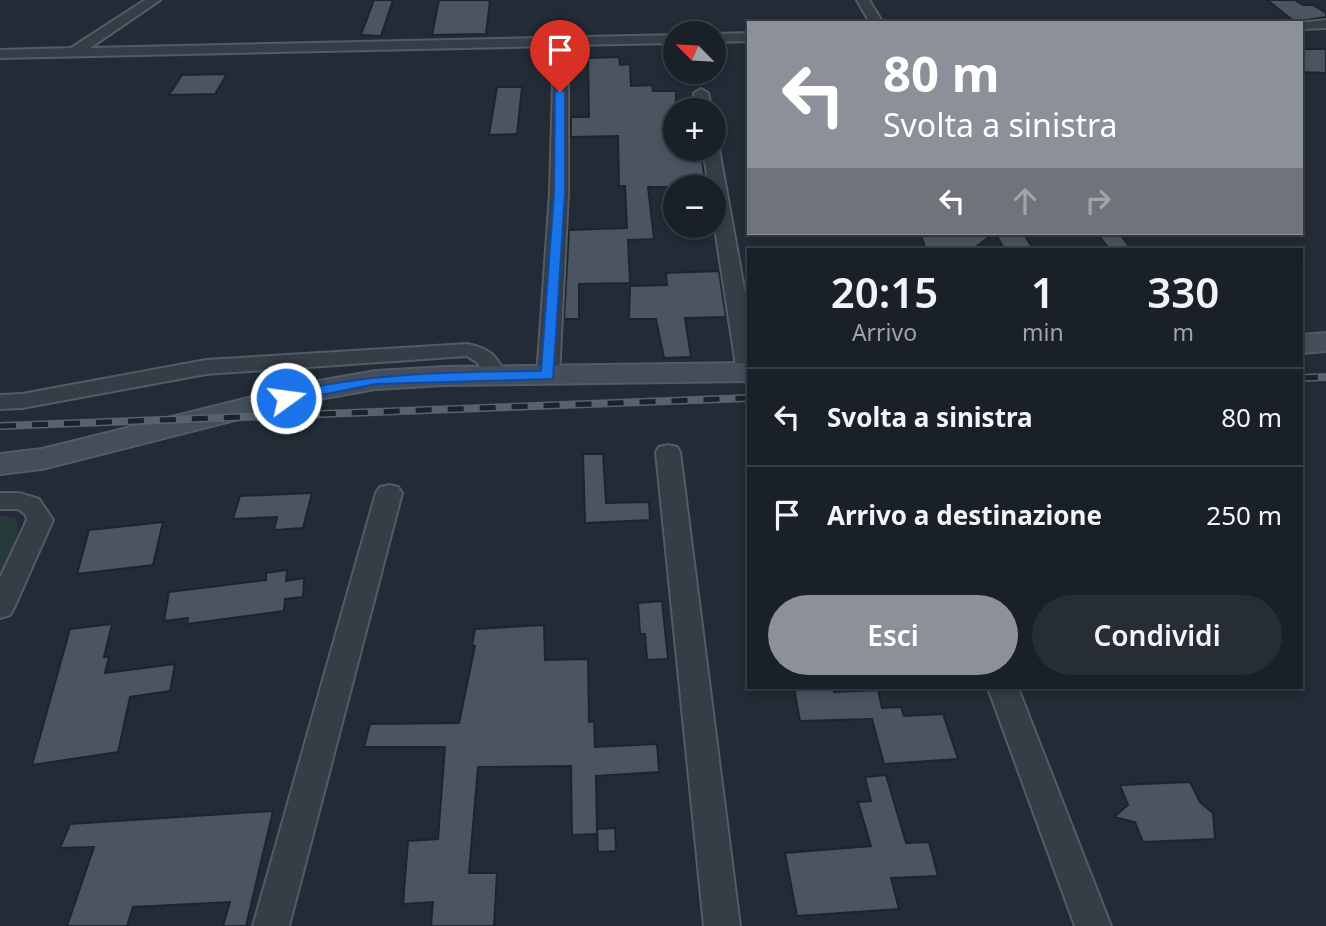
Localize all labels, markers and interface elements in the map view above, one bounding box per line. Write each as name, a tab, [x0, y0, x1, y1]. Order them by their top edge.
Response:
pin	[530, 20, 590, 92]
north arrow	[663, 21, 726, 84]
map controls	[663, 21, 726, 238]
icon: arrive	[541, 31, 579, 69]
text: 80 m	[883, 40, 1000, 106]
icon: left	[768, 49, 859, 140]
button: +	[663, 98, 726, 161]
text: Svolta a sinistra	[883, 103, 1118, 146]
button: −	[663, 175, 726, 238]
icon: left	[933, 182, 971, 220]
icon: ahead	[1006, 182, 1044, 220]
icon: right	[1079, 182, 1117, 220]
text: 20:15	[831, 263, 938, 320]
text: 1	[1031, 263, 1055, 320]
text: 330	[1147, 263, 1219, 320]
text: Arrivo	[852, 316, 917, 348]
text: min	[1022, 316, 1064, 348]
text: m	[1173, 316, 1194, 348]
position arrow	[249, 361, 323, 435]
icon: left	[768, 398, 806, 436]
text: Svolta a sinistra	[827, 399, 1033, 435]
text: 80 m	[1221, 399, 1282, 435]
icon: arrive	[768, 496, 806, 534]
text: Arrivo a destinazione	[827, 497, 1102, 533]
text: 250 m	[1206, 497, 1282, 533]
button: Esci	[768, 595, 1018, 675]
button: Condividi	[1032, 595, 1282, 675]

